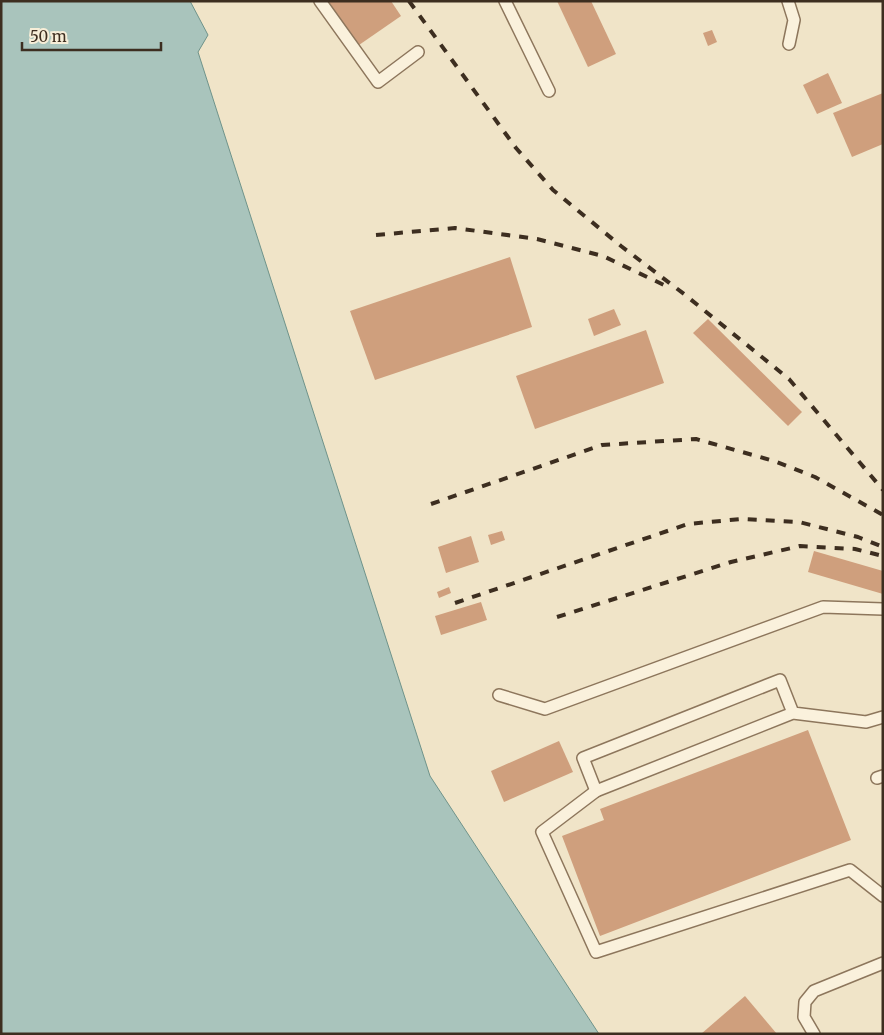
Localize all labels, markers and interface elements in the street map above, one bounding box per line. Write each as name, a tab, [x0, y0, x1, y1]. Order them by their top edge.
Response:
scale bar	[22, 20, 161, 52]
text: 50 m	[30, 27, 67, 46]

